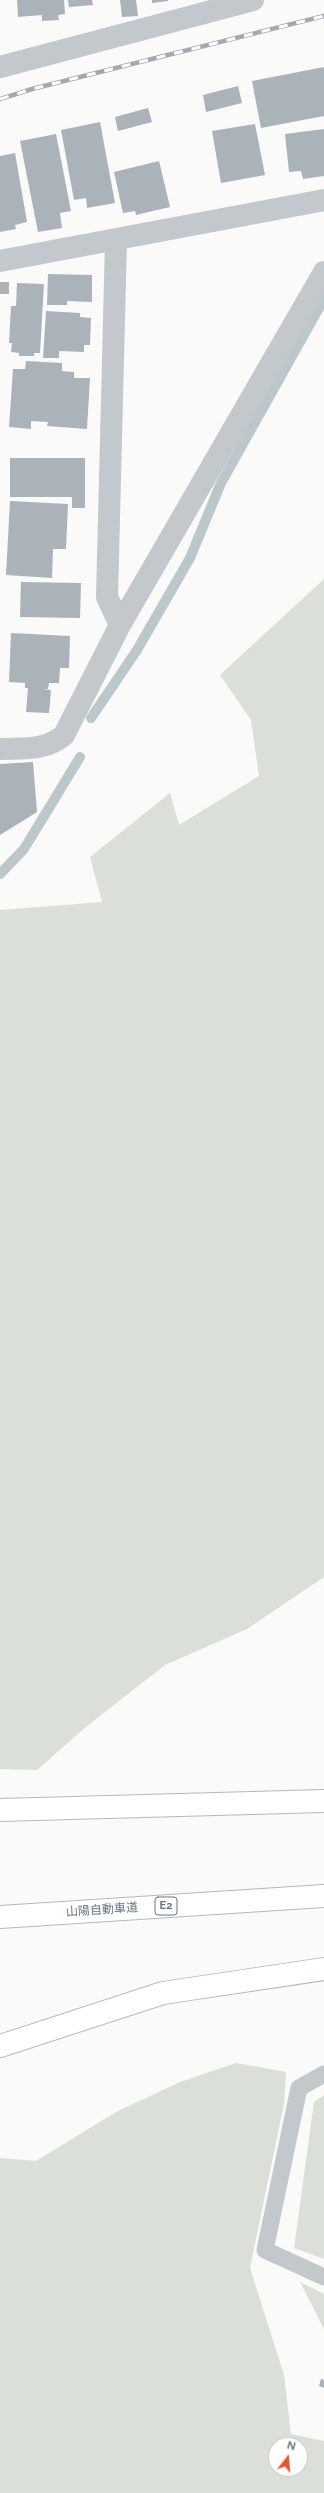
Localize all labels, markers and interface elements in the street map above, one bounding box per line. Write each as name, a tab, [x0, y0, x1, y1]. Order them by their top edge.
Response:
road number: E2	[155, 1897, 177, 1915]
street label: 山陽自動車道	[66, 1900, 138, 1920]
north arrow	[268, 2437, 308, 2477]
text: N	[285, 2439, 297, 2453]

